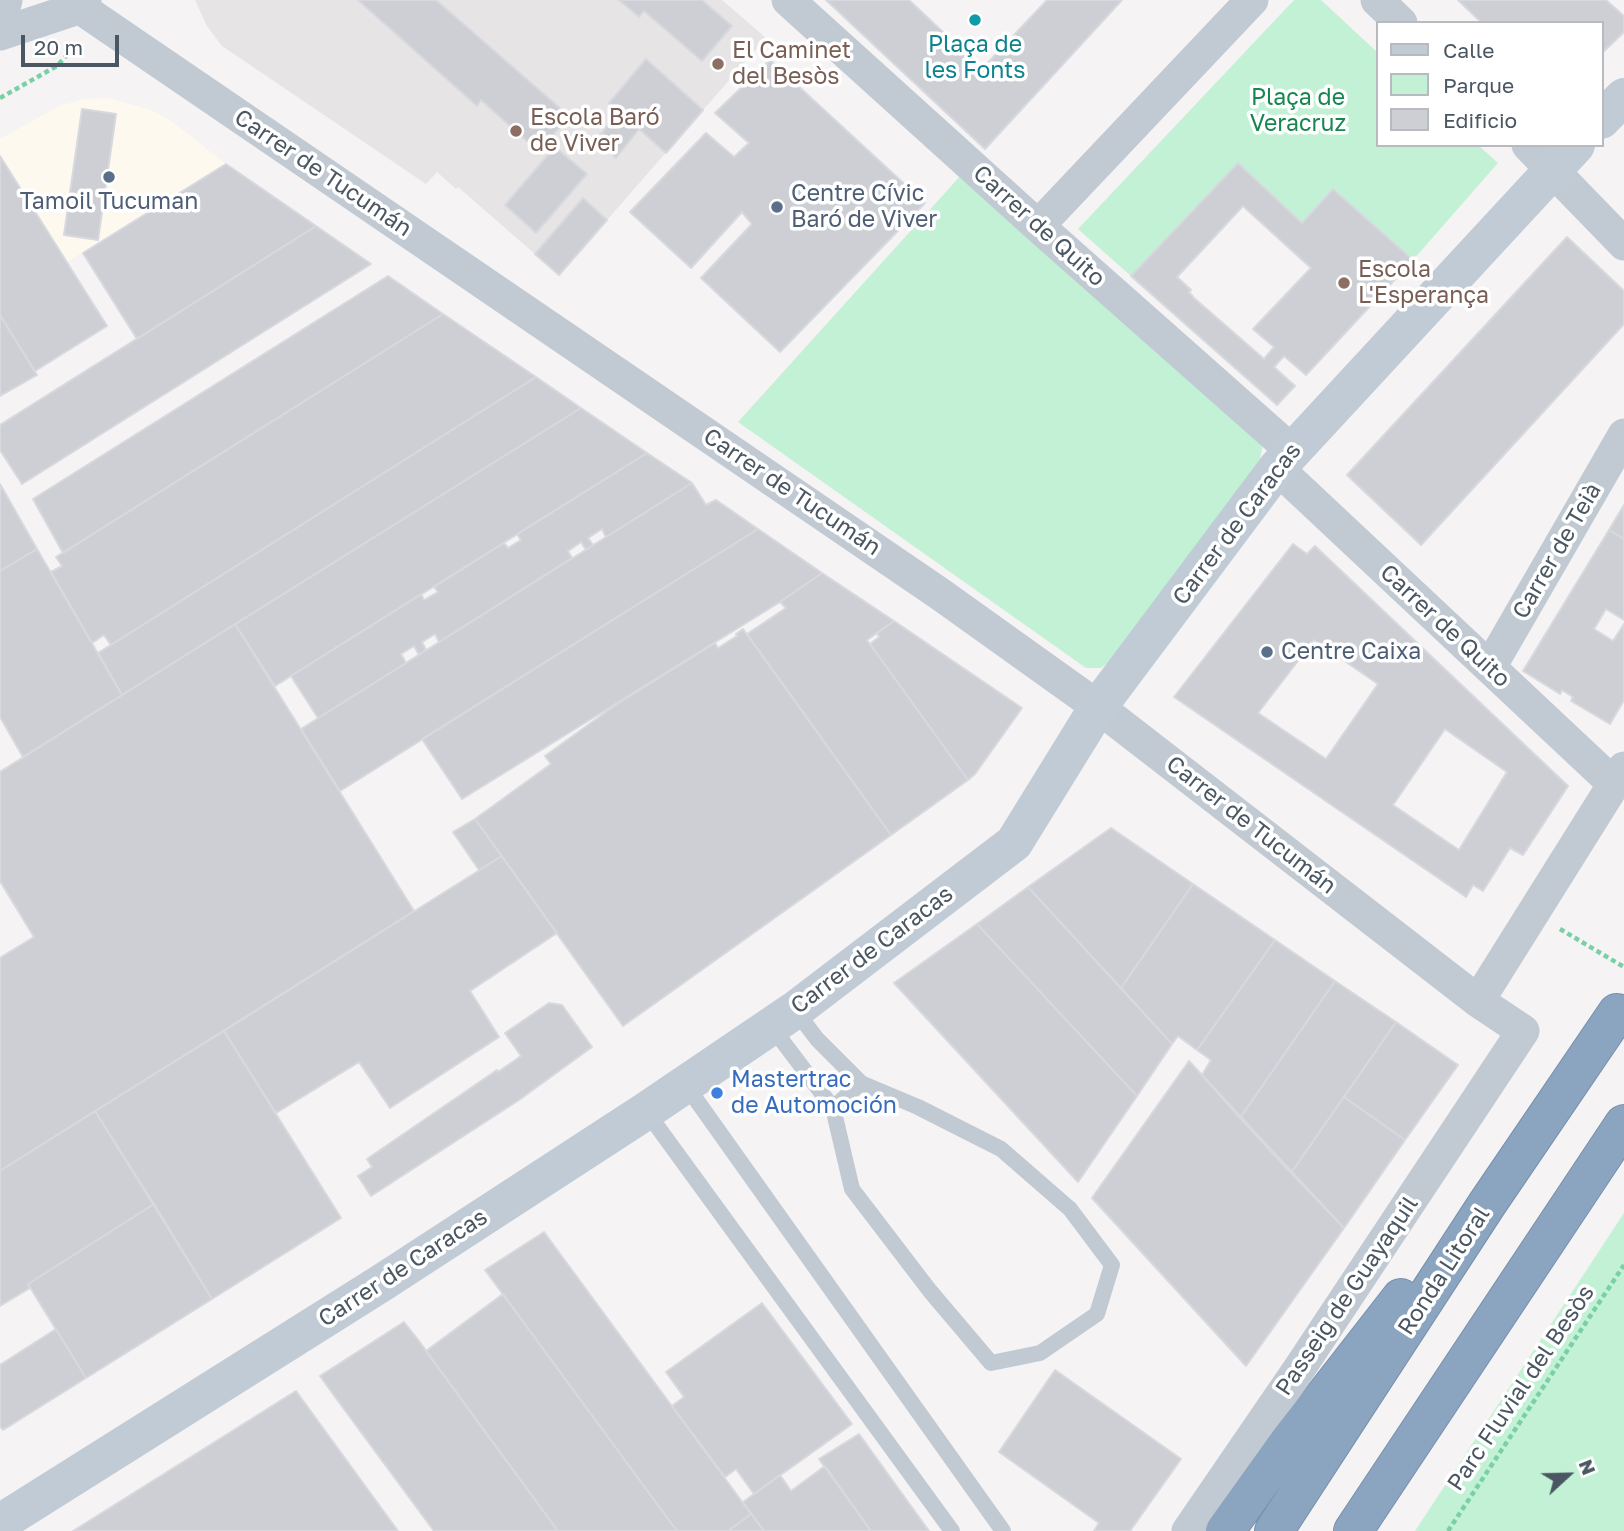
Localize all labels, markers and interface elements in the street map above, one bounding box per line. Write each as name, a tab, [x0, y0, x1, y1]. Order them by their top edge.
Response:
marker: Plaça de les Fonts	[967, 12, 983, 28]
scale bar	[24, 21, 122, 65]
legend	[1376, 21, 1603, 147]
place label: Plaça de les Fonts	[925, 31, 1025, 85]
text: 20 m	[34, 34, 83, 60]
place label: El Caminet del Besòs	[732, 37, 851, 91]
text: Calle	[1443, 37, 1495, 63]
marker: El Caminet del Besòs	[710, 56, 726, 72]
text: Parque	[1443, 72, 1514, 98]
park label: Plaça de Veracruz	[1250, 84, 1346, 138]
street label: Carrer de Tucumán	[229, 103, 417, 243]
place label: Escola Baró de Viver	[530, 104, 660, 158]
text: Edificio	[1443, 107, 1517, 133]
marker: Escola Baró de Viver	[508, 123, 524, 139]
street label: Carrer de Quito	[967, 160, 1111, 292]
marker: Tamoil Tucuman	[101, 169, 117, 185]
place label: Centre Cívic Baró de Viver	[791, 180, 937, 234]
place label: Tamoil Tucuman	[20, 188, 198, 216]
marker: Centre Cívic Baró de Viver	[769, 199, 785, 215]
place label: Escola L'Esperança	[1358, 256, 1489, 310]
marker: Escola L'Esperança	[1336, 275, 1352, 291]
street label: Carrer de Tucumán	[698, 422, 886, 562]
street label: Carrer de Caracas	[1167, 438, 1307, 610]
street label: Carrer de Teià	[1507, 478, 1607, 624]
street label: Carrer de Quito	[1374, 559, 1516, 693]
place label: Centre Caixa	[1281, 638, 1421, 666]
marker: Centre Caixa	[1259, 644, 1275, 660]
street label: Carrer de Tucumán	[1161, 750, 1341, 900]
street label: Carrer de Caracas	[786, 880, 958, 1020]
place label: Mastertrac de Automoción	[731, 1066, 897, 1120]
marker: Mastertrac de Automoción	[709, 1085, 725, 1101]
street label: Passeig de Guayaquil	[1270, 1191, 1424, 1401]
street label: Ronda Litoral	[1392, 1202, 1496, 1340]
street label: Carrer de Caracas	[313, 1203, 493, 1333]
street label: Parc Fluvial del Besòs	[1442, 1280, 1600, 1496]
north arrow	[1533, 1440, 1603, 1510]
text: N	[1575, 1456, 1601, 1478]

